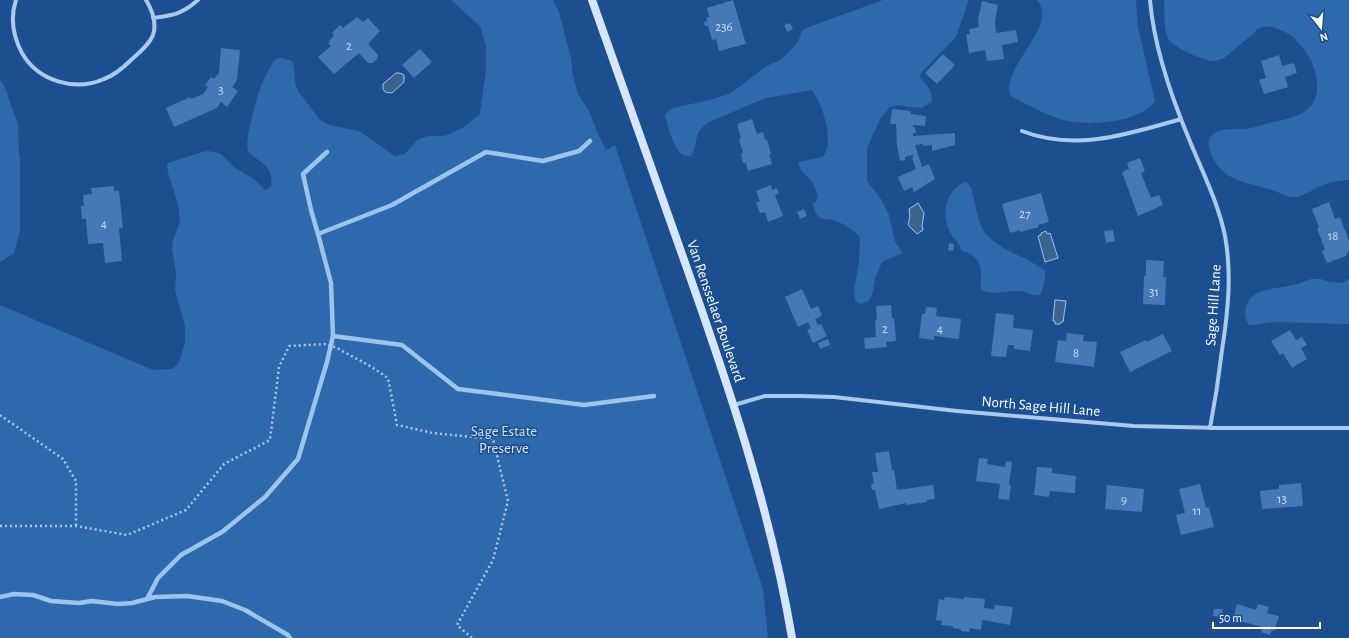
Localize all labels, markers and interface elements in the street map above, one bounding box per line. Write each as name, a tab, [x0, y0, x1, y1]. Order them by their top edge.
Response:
north arrow	[1301, 8, 1341, 48]
house number: 236	[715, 21, 733, 34]
text: N	[1319, 31, 1329, 43]
house number: 2	[346, 40, 352, 53]
house number: 3	[218, 84, 224, 97]
house number: 27	[1019, 208, 1031, 221]
house number: 4	[101, 218, 107, 231]
house number: 18	[1328, 230, 1338, 243]
street label: Van Rensselaer Boulevard	[684, 238, 747, 384]
street label: Sage Hill Lane	[1203, 264, 1224, 346]
house number: 31	[1149, 286, 1159, 299]
house number: 2	[882, 323, 888, 336]
house number: 4	[937, 323, 943, 336]
house number: 8	[1073, 347, 1079, 360]
street label: North Sage Hill Lane	[981, 394, 1101, 419]
park label: Sage Estate Preserve	[471, 424, 537, 456]
house number: 13	[1277, 493, 1287, 506]
house number: 9	[1121, 494, 1127, 507]
house number: 11	[1193, 505, 1201, 518]
scale bar	[1213, 604, 1320, 630]
text: 50 m	[1219, 612, 1242, 624]

